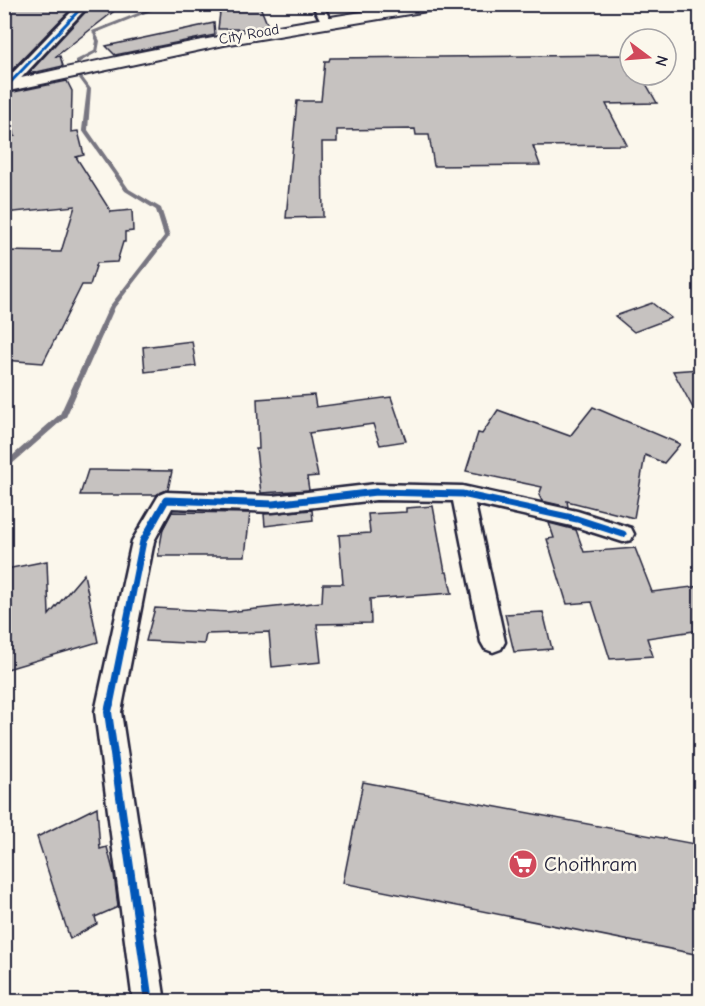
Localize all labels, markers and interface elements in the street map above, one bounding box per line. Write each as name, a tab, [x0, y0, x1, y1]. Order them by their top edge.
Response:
street label: City Road	[217, 20, 281, 48]
north arrow	[618, 27, 678, 87]
text: N	[651, 53, 672, 68]
supermarket icon: Choithram	[507, 848, 539, 880]
place label: Choithram	[544, 852, 637, 876]

